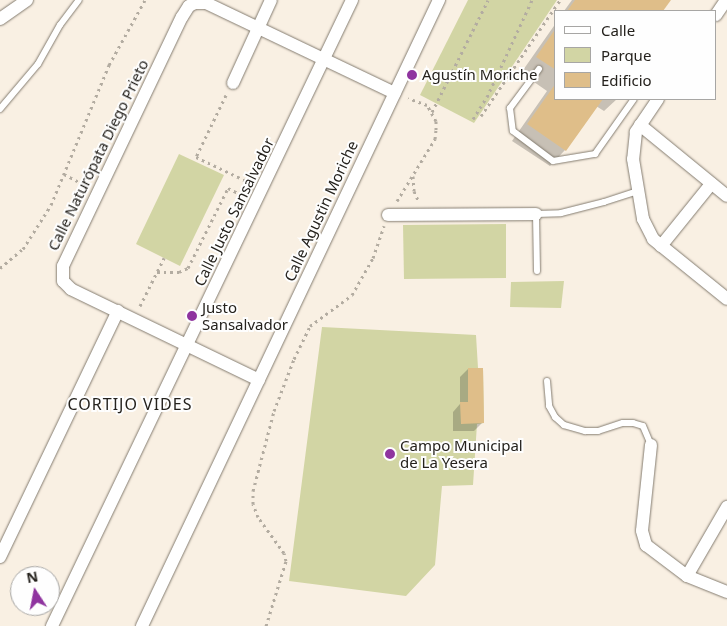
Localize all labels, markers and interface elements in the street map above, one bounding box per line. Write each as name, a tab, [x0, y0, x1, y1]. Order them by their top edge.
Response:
legend	[554, 10, 717, 100]
text: Calle	[601, 20, 635, 40]
text: Parque	[601, 45, 651, 65]
street label: Calle Naturópata Diego Prieto	[44, 56, 152, 254]
place label: Agustín Moriche	[422, 66, 537, 84]
marker: Agustín Moriche	[406, 69, 418, 81]
text: Edificio	[601, 70, 652, 90]
street label: Calle Justo Sansalvador	[190, 135, 278, 289]
street label: Calle Agustin Moriche	[280, 138, 362, 284]
place label: Justo Sansalvador	[202, 298, 288, 333]
marker: Justo Sansalvador	[186, 310, 198, 322]
district label: CORTIJO VIDES	[66, 394, 194, 414]
place label: Campo Municipal de La Yesera	[400, 436, 523, 471]
marker: Campo Municipal de La Yesera	[384, 448, 396, 460]
north arrow	[10, 566, 60, 616]
text: N	[25, 566, 40, 587]

